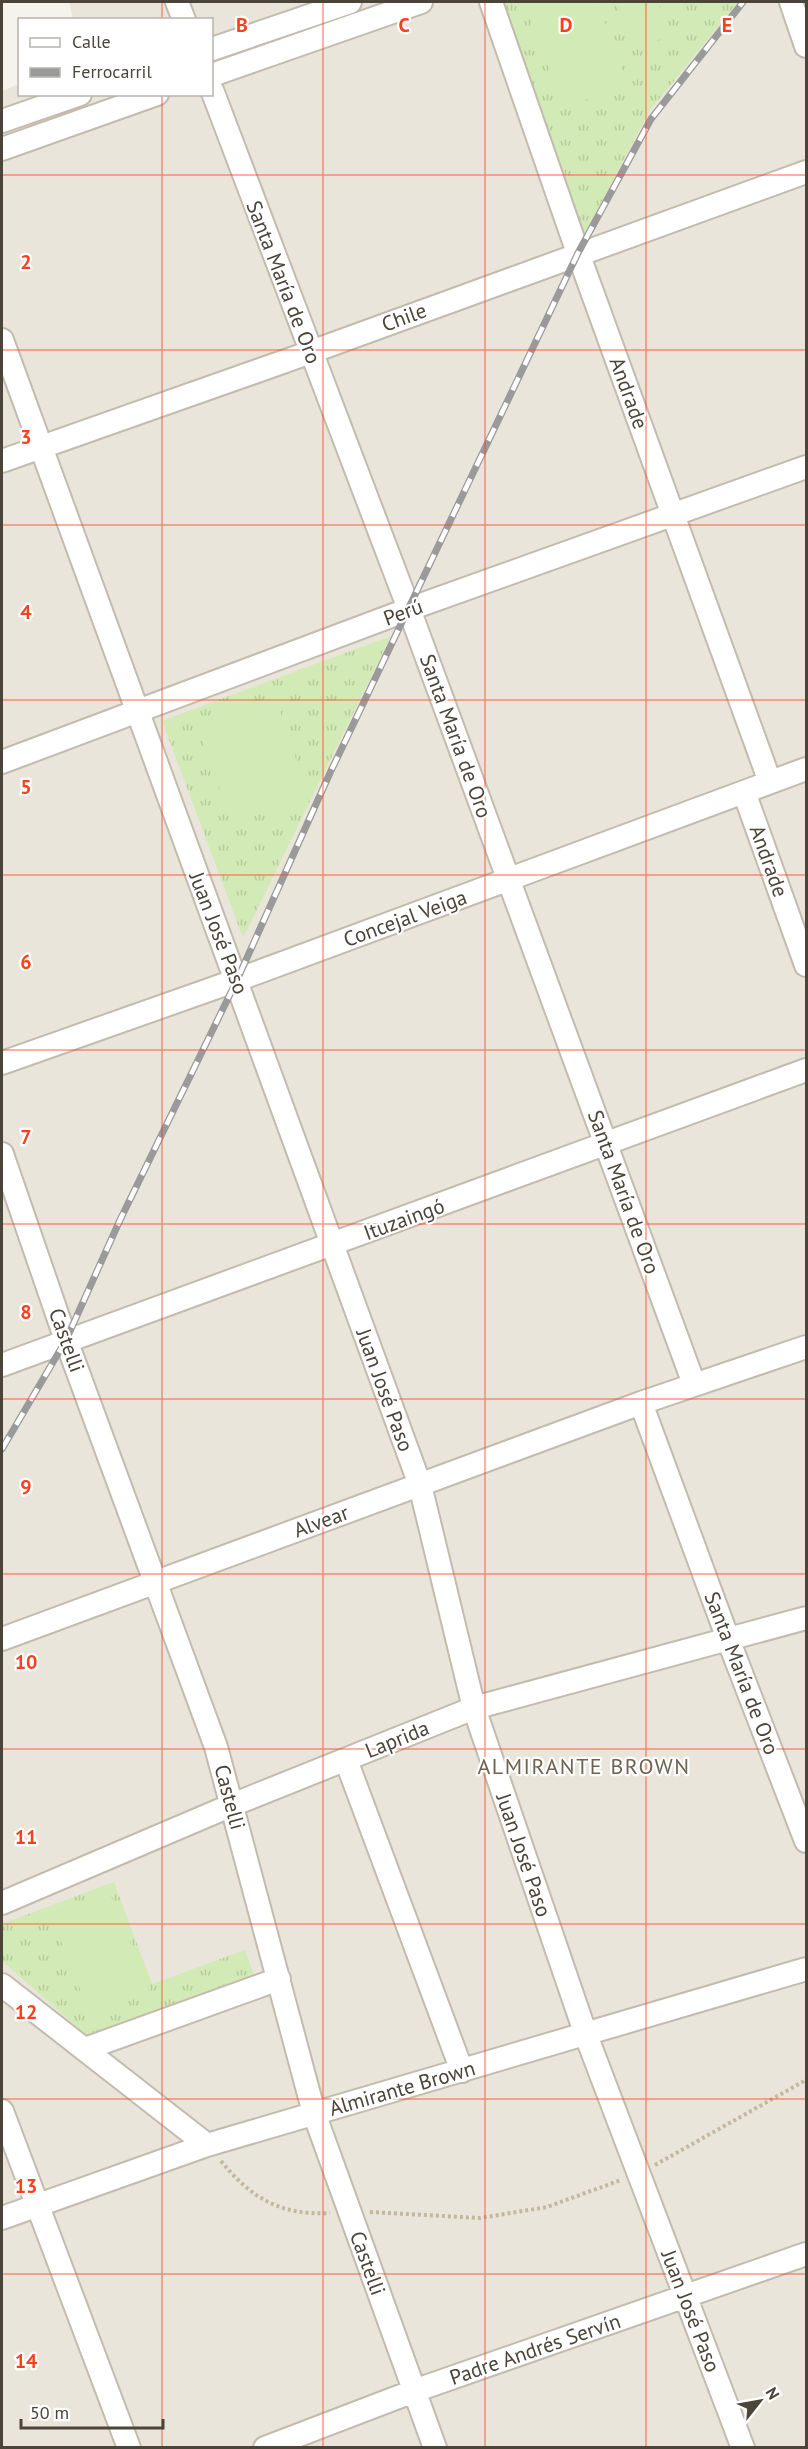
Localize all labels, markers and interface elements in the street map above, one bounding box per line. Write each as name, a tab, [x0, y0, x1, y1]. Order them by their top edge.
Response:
text: B	[236, 12, 248, 38]
text: C	[398, 12, 410, 38]
text: D	[560, 12, 573, 38]
text: E	[722, 12, 732, 38]
legend	[18, 18, 213, 96]
text: Calle	[72, 30, 111, 53]
text: Ferrocarril	[72, 60, 152, 83]
street label: Santa María de Oro	[241, 197, 327, 367]
text: 2	[20, 249, 32, 275]
street label: Chile	[378, 296, 430, 338]
street label: Andrade	[604, 353, 654, 433]
text: 3	[20, 424, 32, 450]
street label: Perú	[380, 592, 426, 632]
text: 4	[20, 599, 32, 625]
street label: Santa María de Oro	[414, 650, 498, 822]
text: 5	[20, 774, 32, 800]
street label: Andrade	[744, 821, 794, 901]
street label: Juan José Paso	[183, 867, 255, 998]
street label: Concejal Veiga	[340, 883, 470, 953]
text: 6	[20, 949, 32, 975]
street label: Santa María de Oro	[582, 1106, 666, 1278]
text: 7	[20, 1124, 32, 1150]
street label: Ituzaingó	[360, 1192, 448, 1246]
text: 8	[20, 1299, 32, 1325]
street label: Castelli	[43, 1304, 91, 1376]
street label: Juan José Paso	[350, 1324, 420, 1455]
text: 9	[20, 1474, 32, 1500]
street label: Alvear	[290, 1499, 352, 1543]
street label: Santa María de Oro	[699, 1588, 785, 1758]
text: 10	[15, 1649, 37, 1675]
street label: Laprida	[361, 1714, 433, 1764]
district label: ALMIRANTE BROWN	[477, 1752, 691, 1780]
street label: Castelli	[208, 1761, 252, 1833]
street label: Juan José Paso	[490, 1789, 558, 1920]
text: 11	[15, 1824, 37, 1850]
text: 12	[15, 1999, 37, 2025]
street label: Almirante Brown	[326, 2054, 478, 2122]
text: 13	[15, 2173, 37, 2199]
street label: Castelli	[344, 2227, 392, 2299]
street label: Juan José Paso	[655, 2245, 727, 2376]
street label: Padre Andrés Servín	[446, 2307, 624, 2391]
text: 14	[15, 2348, 38, 2374]
north arrow	[730, 2371, 790, 2431]
text: N	[762, 2384, 784, 2403]
scale bar	[21, 2392, 164, 2430]
text: 50 m	[30, 2401, 69, 2424]

